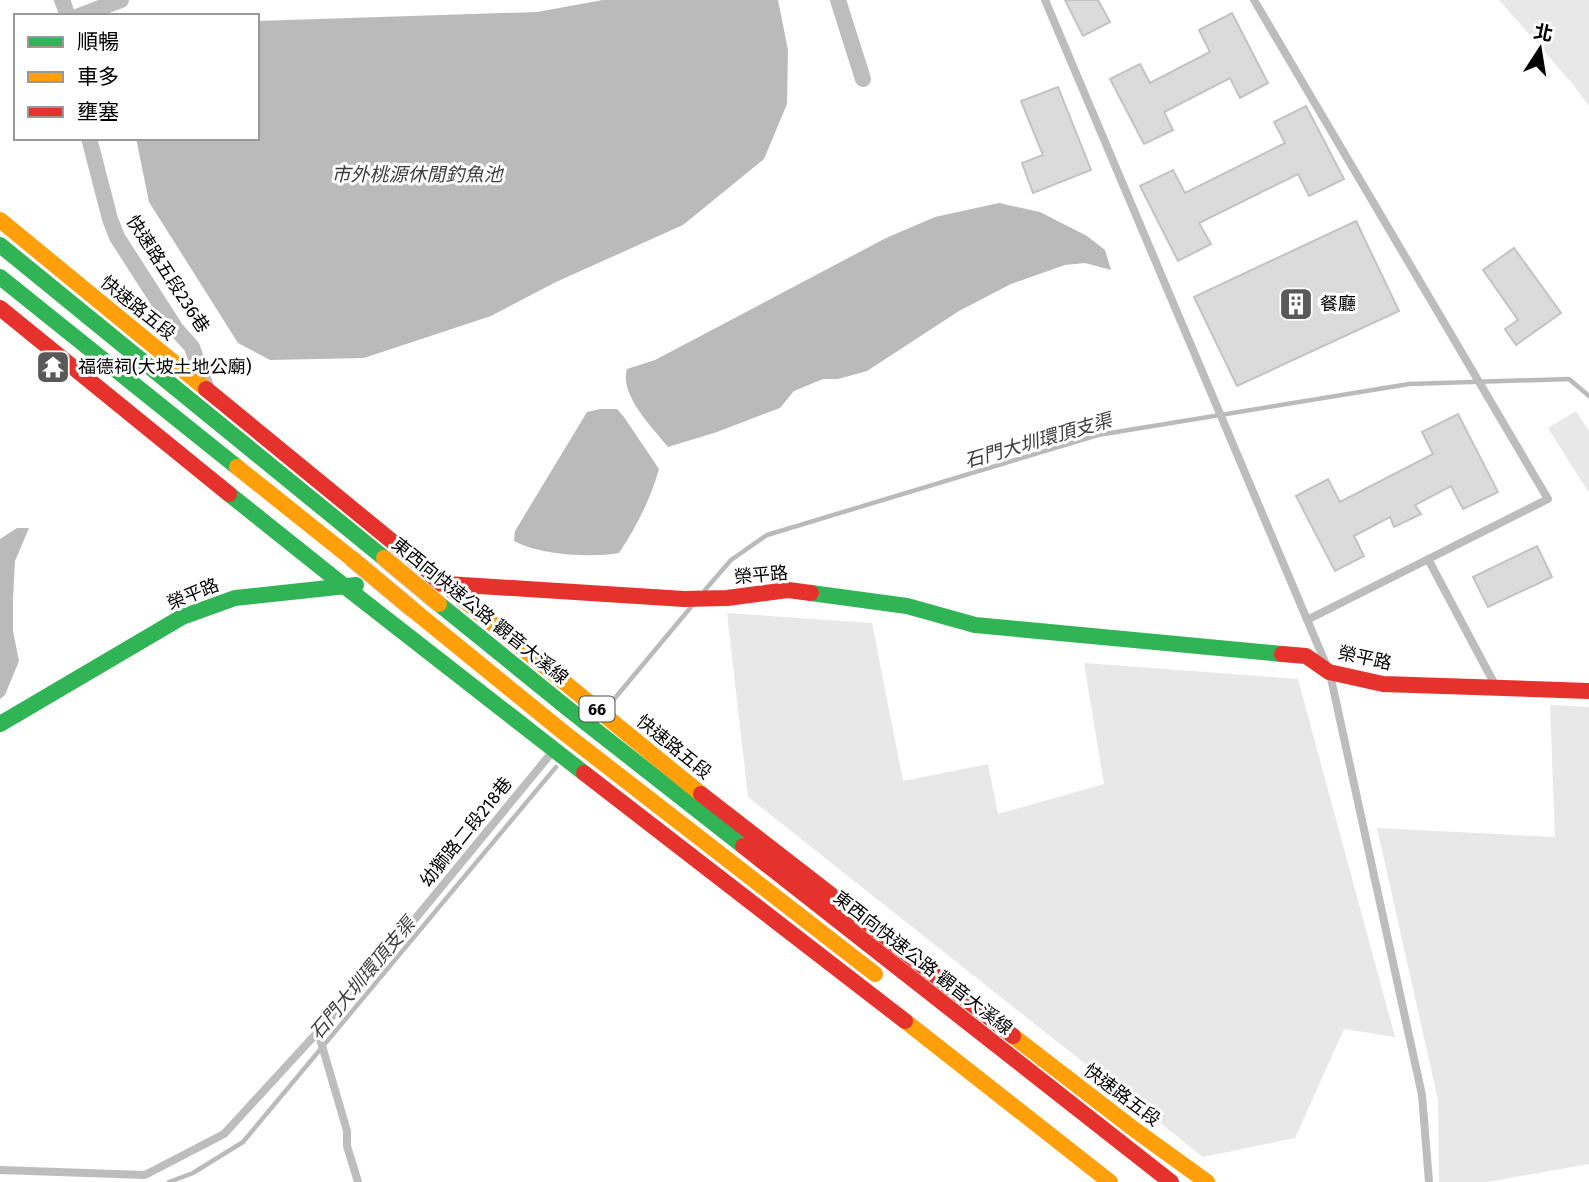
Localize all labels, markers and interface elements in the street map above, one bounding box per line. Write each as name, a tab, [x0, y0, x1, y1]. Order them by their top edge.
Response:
legend	[14, 14, 259, 140]
north arrow	[1505, 14, 1575, 84]
text: 北	[1532, 20, 1555, 46]
text: 順暢	[77, 29, 119, 55]
text: 車多	[77, 64, 119, 90]
text: 壅塞	[77, 99, 119, 125]
water label: 市外桃源休閒釣魚池	[331, 163, 504, 186]
street label: 快速路五段236巷	[122, 211, 214, 337]
street label: 快速路五段	[96, 271, 180, 345]
building icon: 餐廳	[1277, 285, 1315, 323]
place label: 餐廳	[1320, 293, 1356, 315]
temple icon: 福德祠(大坡土地公廟)	[34, 348, 72, 386]
place label: 福德祠(大坡土地公廟)	[78, 356, 252, 378]
water label: 石門大圳環頂支渠	[962, 408, 1117, 472]
street label: 東西向快速公路 觀音大溪線	[387, 533, 573, 689]
street label: 榮平路	[733, 562, 789, 588]
street label: 榮平路	[164, 574, 222, 614]
street label: 榮平路	[1336, 642, 1394, 674]
road number: 66	[580, 696, 614, 722]
street label: 快速路五段	[632, 710, 716, 784]
street label: 幼獅路二段218巷	[415, 773, 517, 891]
street label: 東西向快速公路 觀音大溪線	[829, 886, 1017, 1040]
water label: 石門大圳環頂支渠	[305, 910, 422, 1044]
street label: 快速路五段	[1079, 1059, 1165, 1131]

